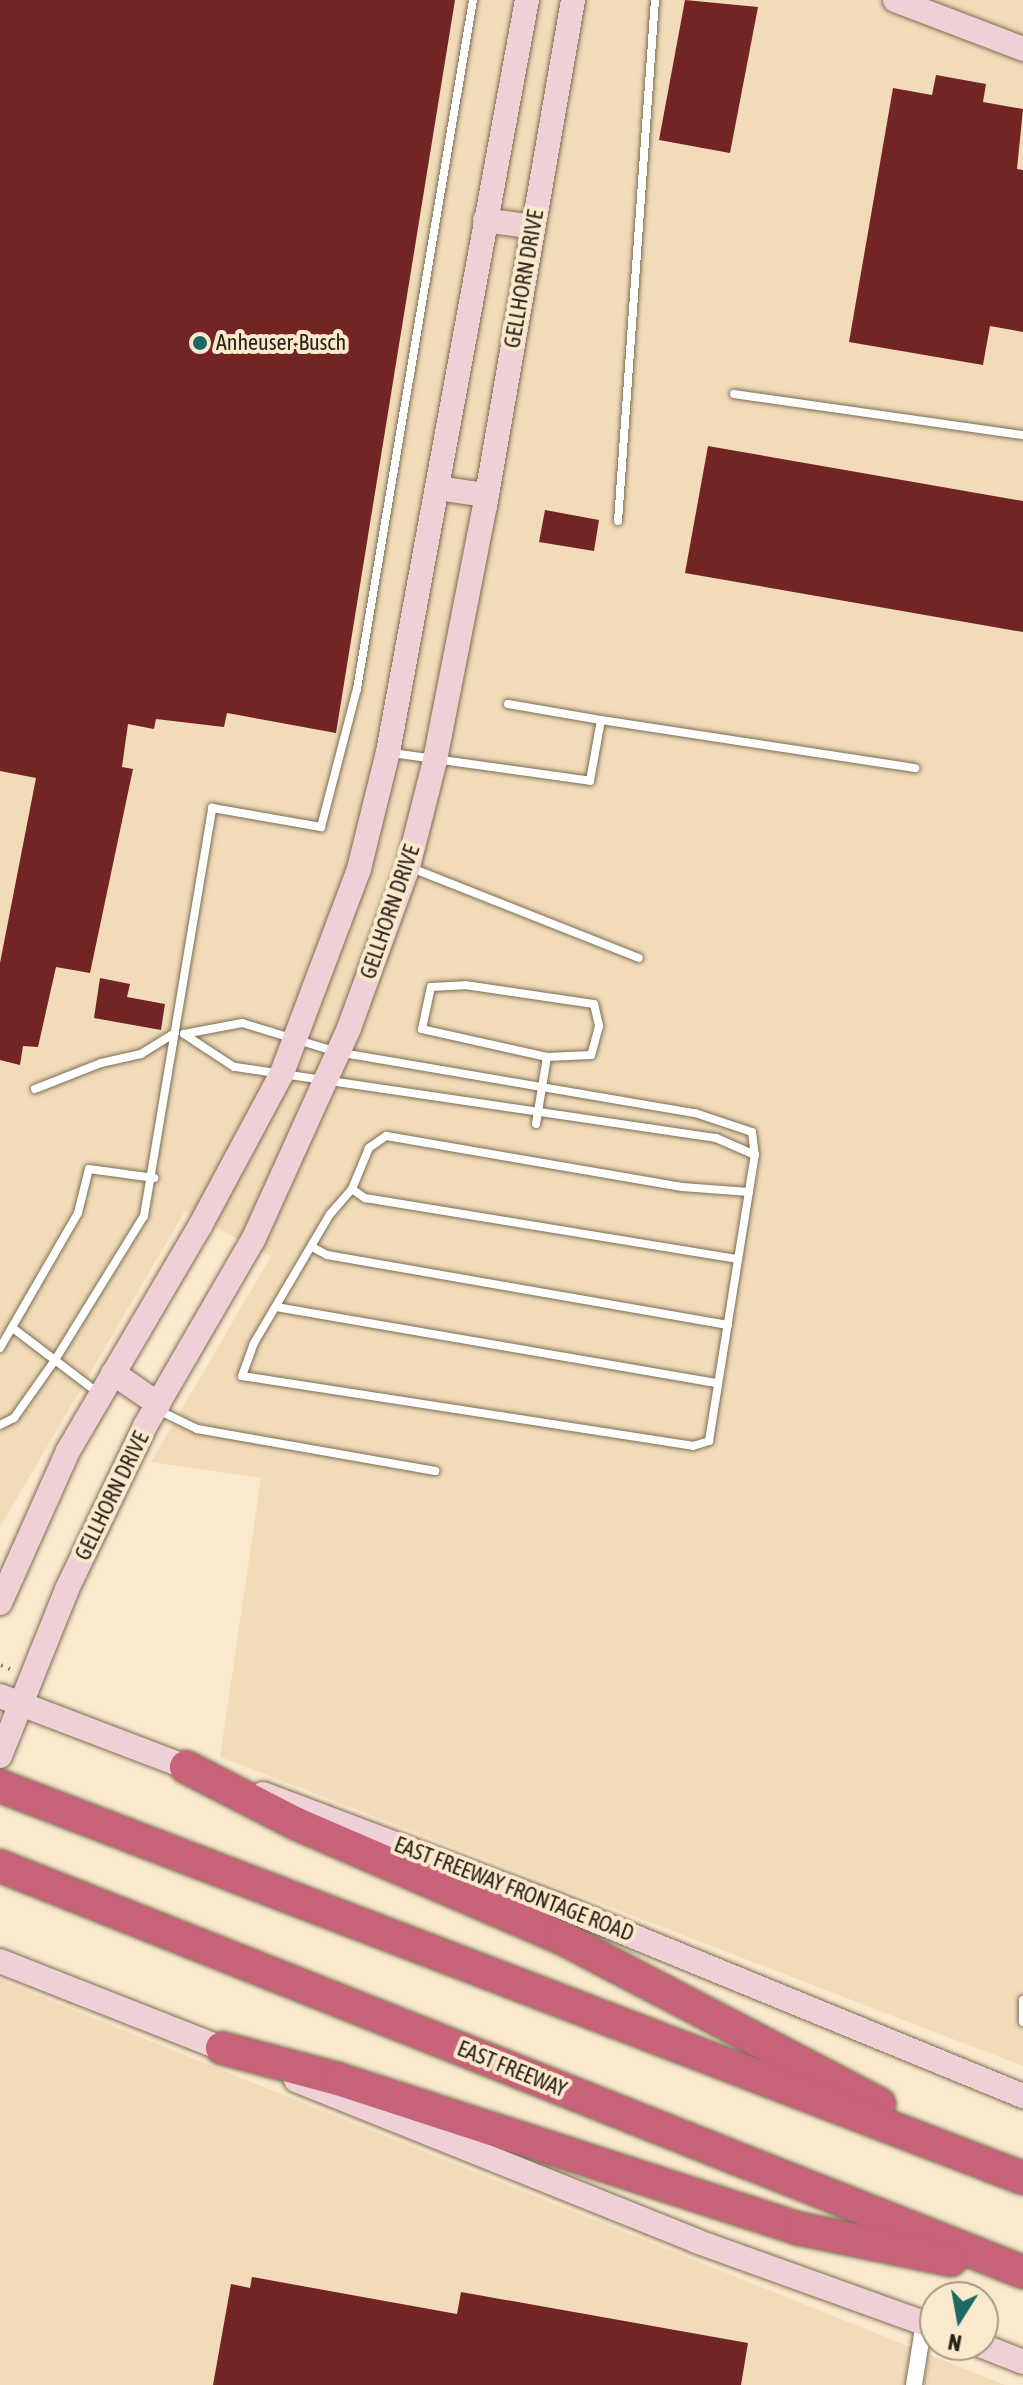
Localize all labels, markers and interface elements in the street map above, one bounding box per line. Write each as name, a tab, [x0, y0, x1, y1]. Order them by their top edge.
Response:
street label: GELLHORN DRIVE	[499, 208, 549, 350]
place label: Anheuser-Busch	[216, 330, 346, 356]
marker: Anheuser-Busch	[191, 334, 209, 352]
street label: GELLHORN DRIVE	[355, 842, 425, 982]
street label: GELLHORN DRIVE	[70, 1427, 154, 1565]
street label: EAST FREEWAY FRONTAGE ROAD	[390, 1831, 638, 1947]
street label: EAST FREEWAY	[453, 2035, 571, 2103]
north arrow	[919, 2281, 999, 2361]
text: N	[946, 2329, 964, 2357]

